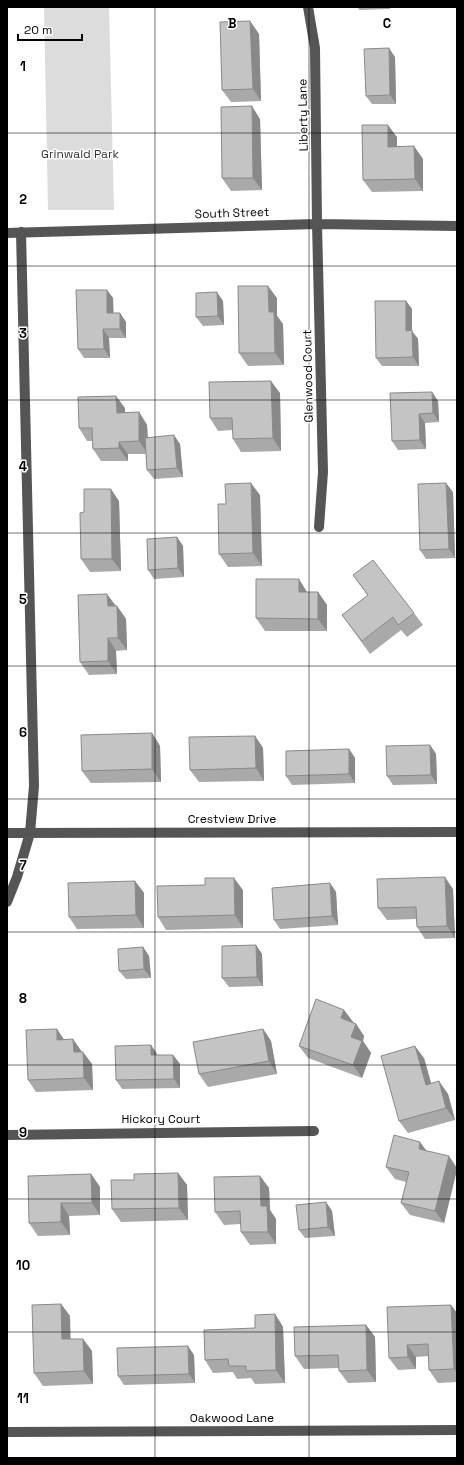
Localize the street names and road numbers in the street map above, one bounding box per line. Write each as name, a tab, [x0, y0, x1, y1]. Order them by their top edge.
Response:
street label: Liberty Lane	[294, 79, 312, 151]
street label: South Street	[194, 204, 270, 222]
street label: Glenwood Court	[299, 329, 317, 423]
street label: Crestview Drive	[188, 811, 276, 827]
street label: Hickory Court	[121, 1111, 201, 1127]
street label: Oakwood Lane	[190, 1410, 274, 1426]

